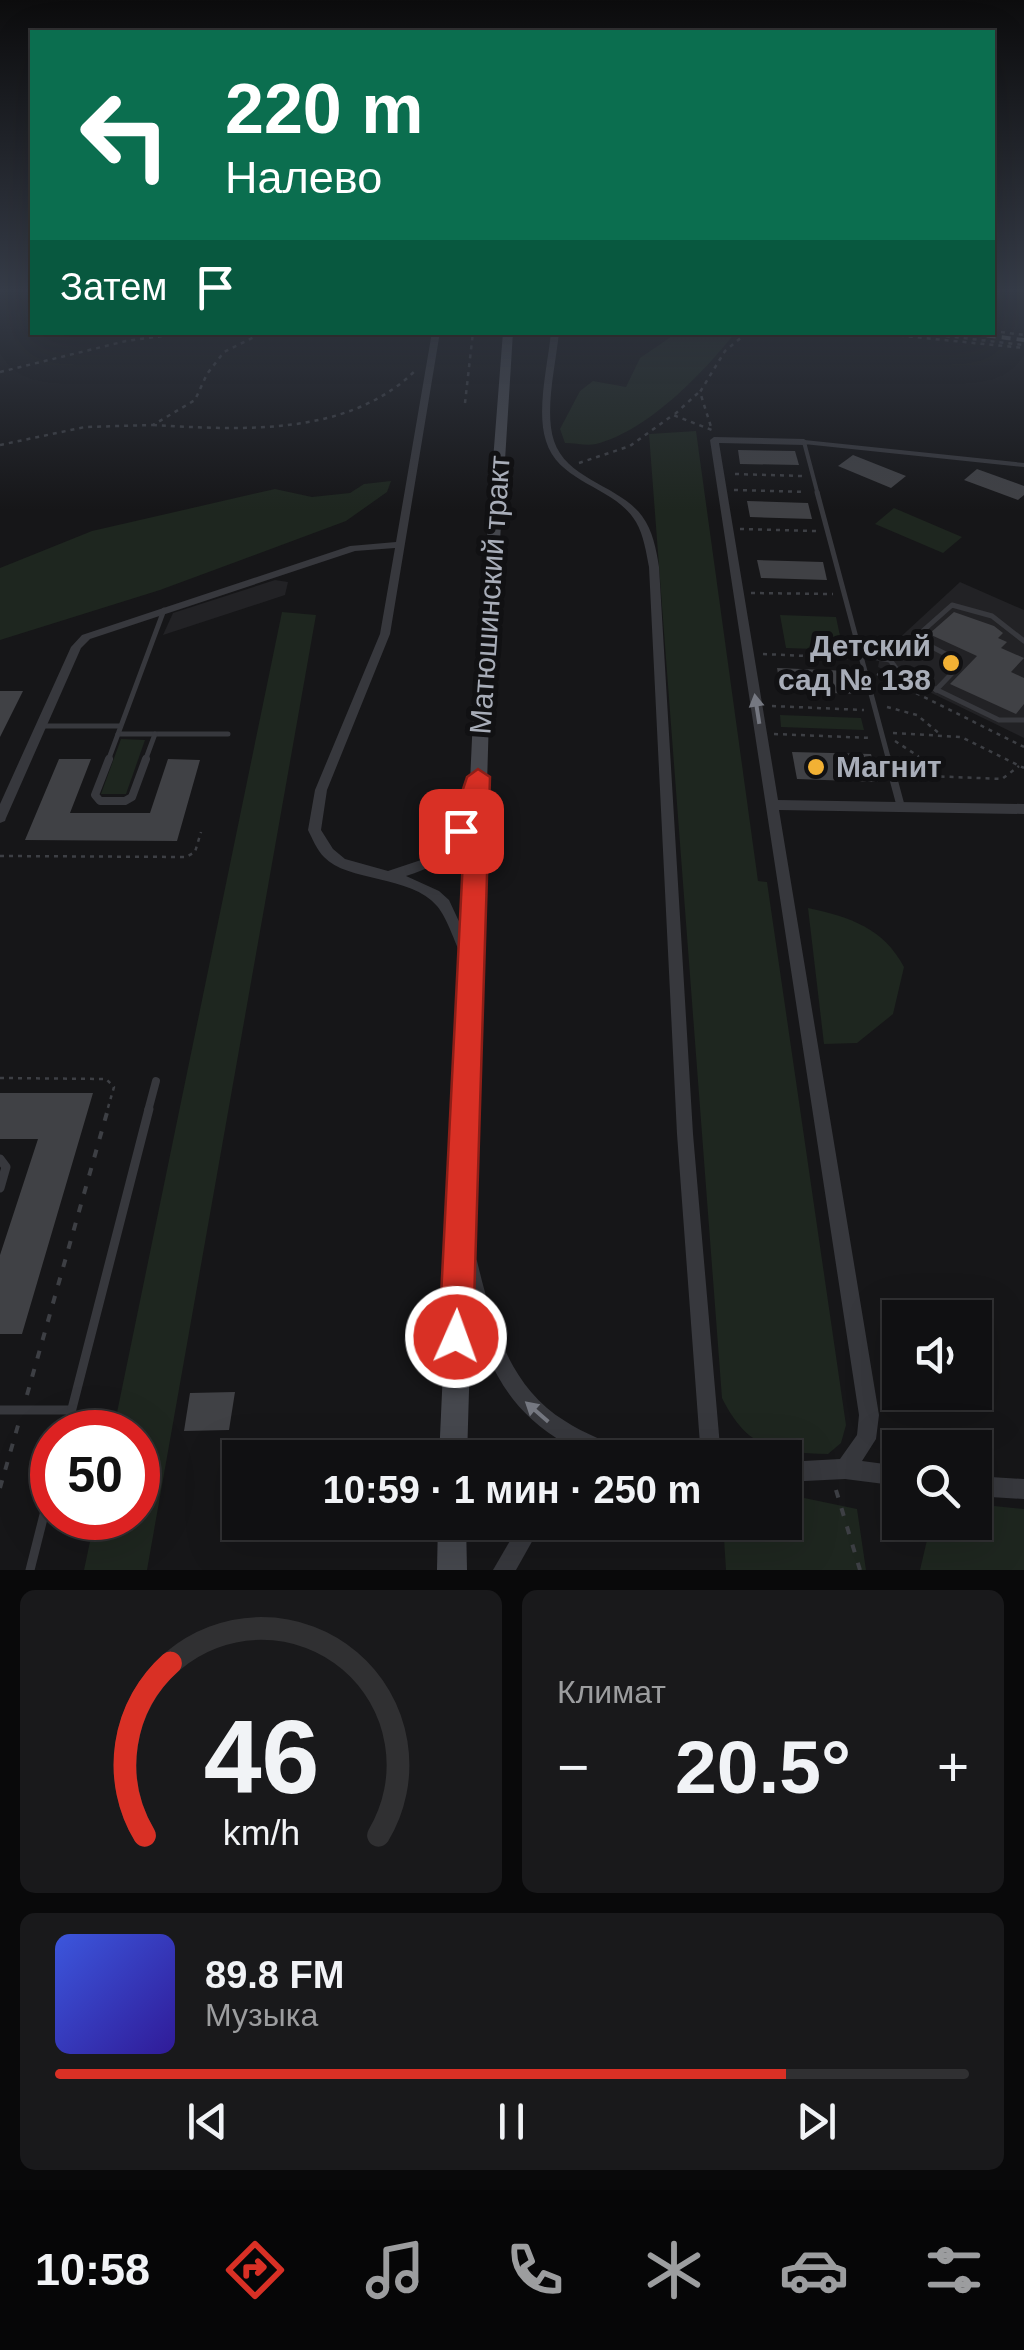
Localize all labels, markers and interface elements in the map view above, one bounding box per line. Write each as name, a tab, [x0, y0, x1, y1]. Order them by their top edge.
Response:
icon: left	[60, 70, 190, 200]
text: 220 m	[225, 70, 423, 148]
text: Налево	[225, 152, 382, 203]
icon: arrive	[188, 260, 243, 315]
text: Затем	[60, 266, 168, 308]
street label: Матюшинский тракт	[463, 454, 516, 735]
place label: Детский сад № 138	[778, 629, 931, 696]
marker: Детский сад № 138	[940, 652, 962, 674]
one-way arrow	[748, 693, 764, 724]
place label: Магнит	[836, 750, 942, 783]
marker: Магнит	[805, 756, 827, 778]
pin	[419, 789, 504, 874]
icon: arrive	[434, 804, 489, 859]
position arrow	[404, 1285, 508, 1389]
map controls	[882, 1300, 992, 1540]
button: sound	[882, 1300, 992, 1410]
one-way arrow	[525, 1402, 550, 1424]
speed limit sign: 50	[30, 1410, 160, 1540]
button: search	[882, 1430, 992, 1540]
text: 10:59 · 1 мин · 250 m	[323, 1469, 701, 1511]
text: Климат	[557, 1674, 666, 1710]
text: 46	[203, 1699, 319, 1815]
text: 20.5°	[675, 1725, 851, 1809]
text: −	[557, 1736, 589, 1798]
text: +	[937, 1736, 969, 1798]
text: km/h	[222, 1813, 300, 1853]
text: 89.8 FM	[205, 1954, 344, 1996]
text: Музыка	[205, 1997, 318, 2033]
icon: previous	[180, 2094, 235, 2149]
icon: pause	[484, 2094, 539, 2149]
icon: next	[789, 2094, 844, 2149]
icon: directions	[220, 2235, 290, 2305]
icon: music	[360, 2235, 430, 2305]
icon: phone	[500, 2235, 570, 2305]
icon: climate	[639, 2235, 709, 2305]
icon: car	[779, 2235, 849, 2305]
icon: filters	[919, 2235, 989, 2305]
text: 10:58	[35, 2244, 150, 2295]

